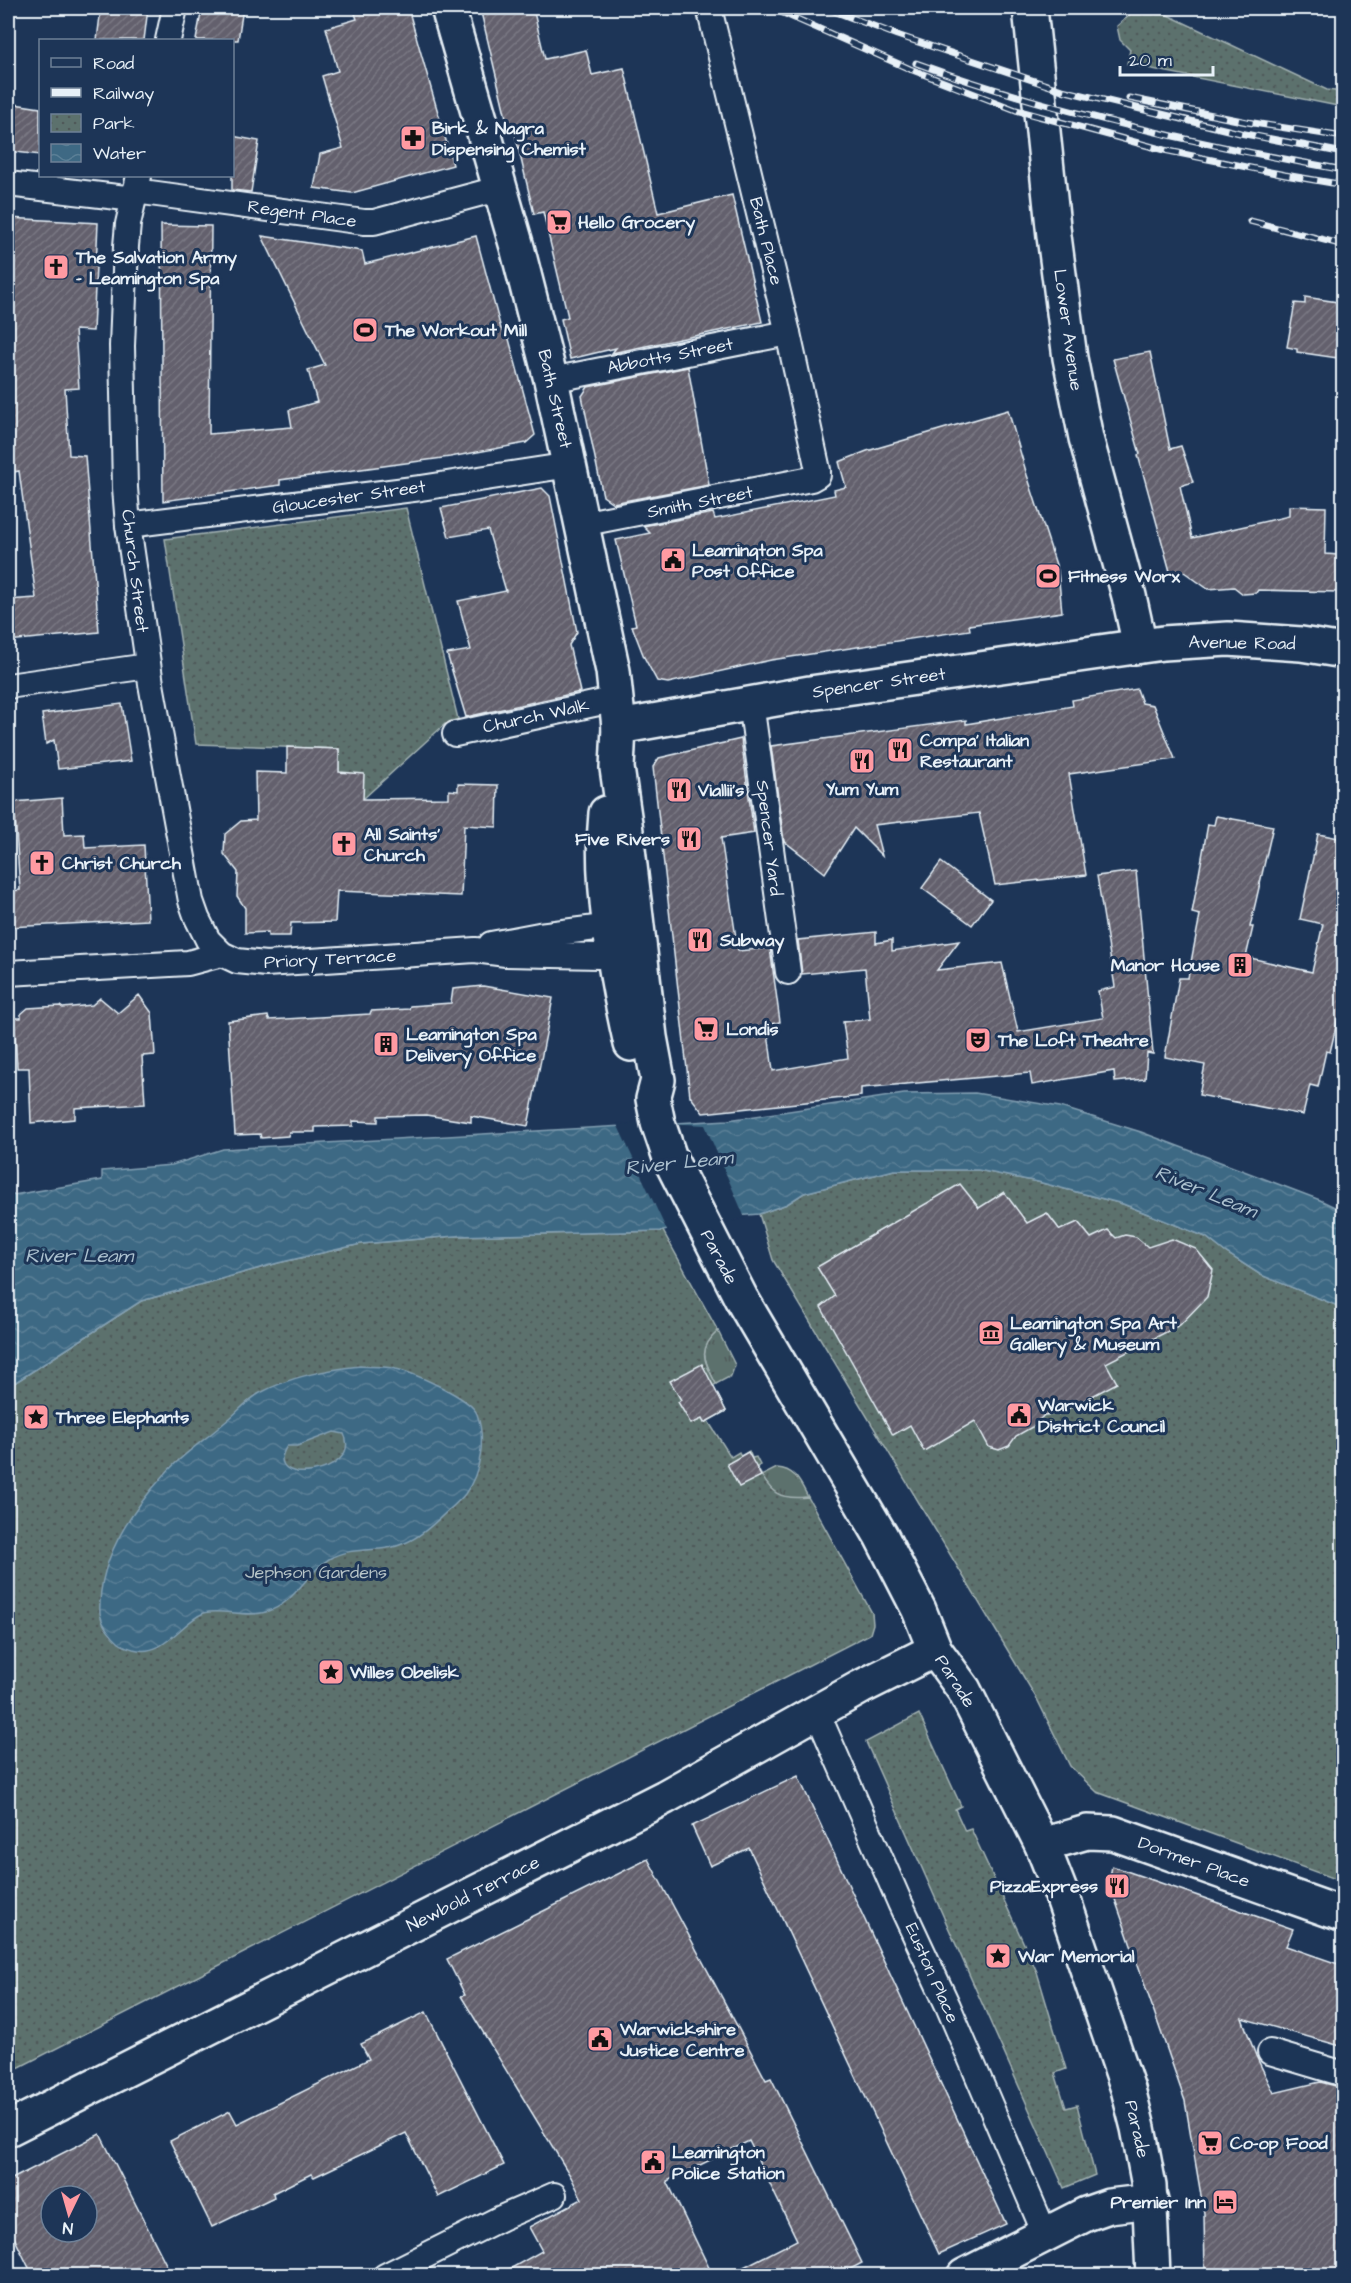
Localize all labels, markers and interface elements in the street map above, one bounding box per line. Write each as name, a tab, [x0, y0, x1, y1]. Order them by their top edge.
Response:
legend	[39, 39, 234, 177]
scale bar	[1120, 39, 1213, 77]
text: 20 m	[1129, 48, 1172, 73]
text: Road	[93, 51, 134, 76]
text: Railway	[93, 81, 154, 107]
text: Park	[93, 111, 135, 136]
place label: Birk & Nagra Dispensing Chemist	[432, 116, 587, 163]
pharmacy icon: Birk & Nagra Dispensing Chemist	[398, 123, 428, 153]
text: Water	[93, 141, 146, 166]
street label: Regent Place	[246, 194, 358, 235]
street label: Bath Place	[743, 194, 789, 288]
supermarket icon: Hello Grocery	[544, 207, 574, 237]
place label: Hello Grocery	[578, 210, 695, 236]
place label: The Salvation Army - Leamington Spa	[75, 245, 237, 292]
church icon: The Salvation Army - Leamington Spa	[41, 252, 71, 282]
street label: Lower Avenue	[1047, 268, 1089, 393]
sports icon: The Workout Mill	[350, 315, 380, 345]
place label: The Workout Mill	[384, 318, 527, 343]
street label: Abbotts Street	[605, 331, 736, 381]
street label: Bath Street	[531, 347, 579, 452]
street label: Gloucester Street	[271, 474, 428, 520]
street label: Smith Street	[645, 479, 756, 525]
street label: Church Street	[115, 508, 155, 635]
place label: Leamington Spa Post Office	[692, 538, 824, 584]
public building icon: Leamington Spa Post Office	[658, 545, 688, 575]
sports icon: Fitness Worx	[1033, 561, 1063, 591]
place label: Fitness Worx	[1068, 564, 1180, 589]
street label: Avenue Road	[1188, 630, 1296, 656]
street label: Spencer Street	[811, 661, 948, 705]
street label: Church Walk	[480, 693, 592, 739]
place label: Compa' Italian Restaurant	[920, 728, 1029, 774]
restaurant icon: Compa' Italian Restaurant	[885, 735, 915, 765]
restaurant icon: Yum Yum	[847, 746, 877, 776]
restaurant icon: Viallii's	[664, 775, 694, 805]
place label: Yum Yum	[826, 777, 899, 802]
place label: Viallii's	[697, 778, 744, 803]
street label: Spencer Yard	[749, 779, 789, 897]
place label: All Saints' Church	[364, 822, 440, 868]
restaurant icon: Five Rivers	[674, 824, 704, 854]
place label: Five Rivers	[575, 827, 670, 852]
church icon: All Saints' Church	[329, 829, 359, 859]
church icon: Christ Church	[27, 848, 57, 878]
place label: Christ Church	[62, 851, 182, 876]
restaurant icon: Subway	[685, 925, 715, 955]
place label: Subway	[719, 928, 785, 954]
street label: Priory Terrace	[263, 943, 397, 976]
building icon: Manor House	[1225, 950, 1255, 980]
place label: Manor House	[1111, 953, 1220, 978]
supermarket icon: Londis	[691, 1014, 721, 1044]
place label: Londis	[726, 1017, 779, 1042]
place label: Leamington Spa Delivery Office	[406, 1022, 538, 1069]
theatre icon: The Loft Theatre	[963, 1025, 993, 1055]
place label: The Loft Theatre	[997, 1028, 1149, 1053]
building icon: Leamington Spa Delivery Office	[371, 1029, 401, 1059]
water label: River Leam	[624, 1143, 737, 1183]
water label: River Leam	[1151, 1159, 1264, 1226]
street label: Parade	[694, 1225, 744, 1289]
water label: River Leam	[25, 1242, 135, 1270]
place label: Leamington Spa Art Gallery & Museum	[1010, 1311, 1177, 1358]
museum icon: Leamington Spa Art Gallery & Museum	[976, 1318, 1006, 1348]
place label: Warwick District Council	[1037, 1393, 1165, 1439]
public building icon: Warwick District Council	[1004, 1400, 1034, 1430]
place icon: Three Elephants	[21, 1402, 51, 1432]
place label: Three Elephants	[55, 1405, 189, 1430]
park label: Jephson Gardens	[245, 1560, 387, 1585]
street label: Parade	[929, 1650, 982, 1713]
place icon: Willes Obelisk	[316, 1657, 346, 1687]
place label: Willes Obelisk	[349, 1660, 460, 1685]
street label: Dormer Place	[1135, 1830, 1254, 1894]
street label: Newbold Terrace	[402, 1850, 544, 1938]
restaurant icon: PizzaExpress	[1102, 1871, 1132, 1901]
place label: PizzaExpress	[990, 1874, 1098, 1899]
street label: Euston Place	[899, 1919, 965, 2027]
place icon: War Memorial	[983, 1941, 1013, 1971]
place label: War Memorial	[1017, 1944, 1135, 1969]
place label: Warwickshire Justice Centre	[619, 2017, 745, 2063]
public building icon: Warwickshire Justice Centre	[585, 2024, 615, 2054]
street label: Parade	[1118, 2098, 1156, 2161]
supermarket icon: Co-op Food	[1195, 2128, 1225, 2158]
place label: Co-op Food	[1230, 2131, 1329, 2156]
place label: Leamington Police Station	[672, 2140, 785, 2186]
public building icon: Leamington Police Station	[638, 2147, 668, 2177]
north arrow	[39, 2184, 99, 2244]
hotel icon: Premier Inn	[1210, 2187, 1240, 2217]
place label: Premier Inn	[1111, 2190, 1206, 2215]
text: N	[62, 2217, 74, 2239]

